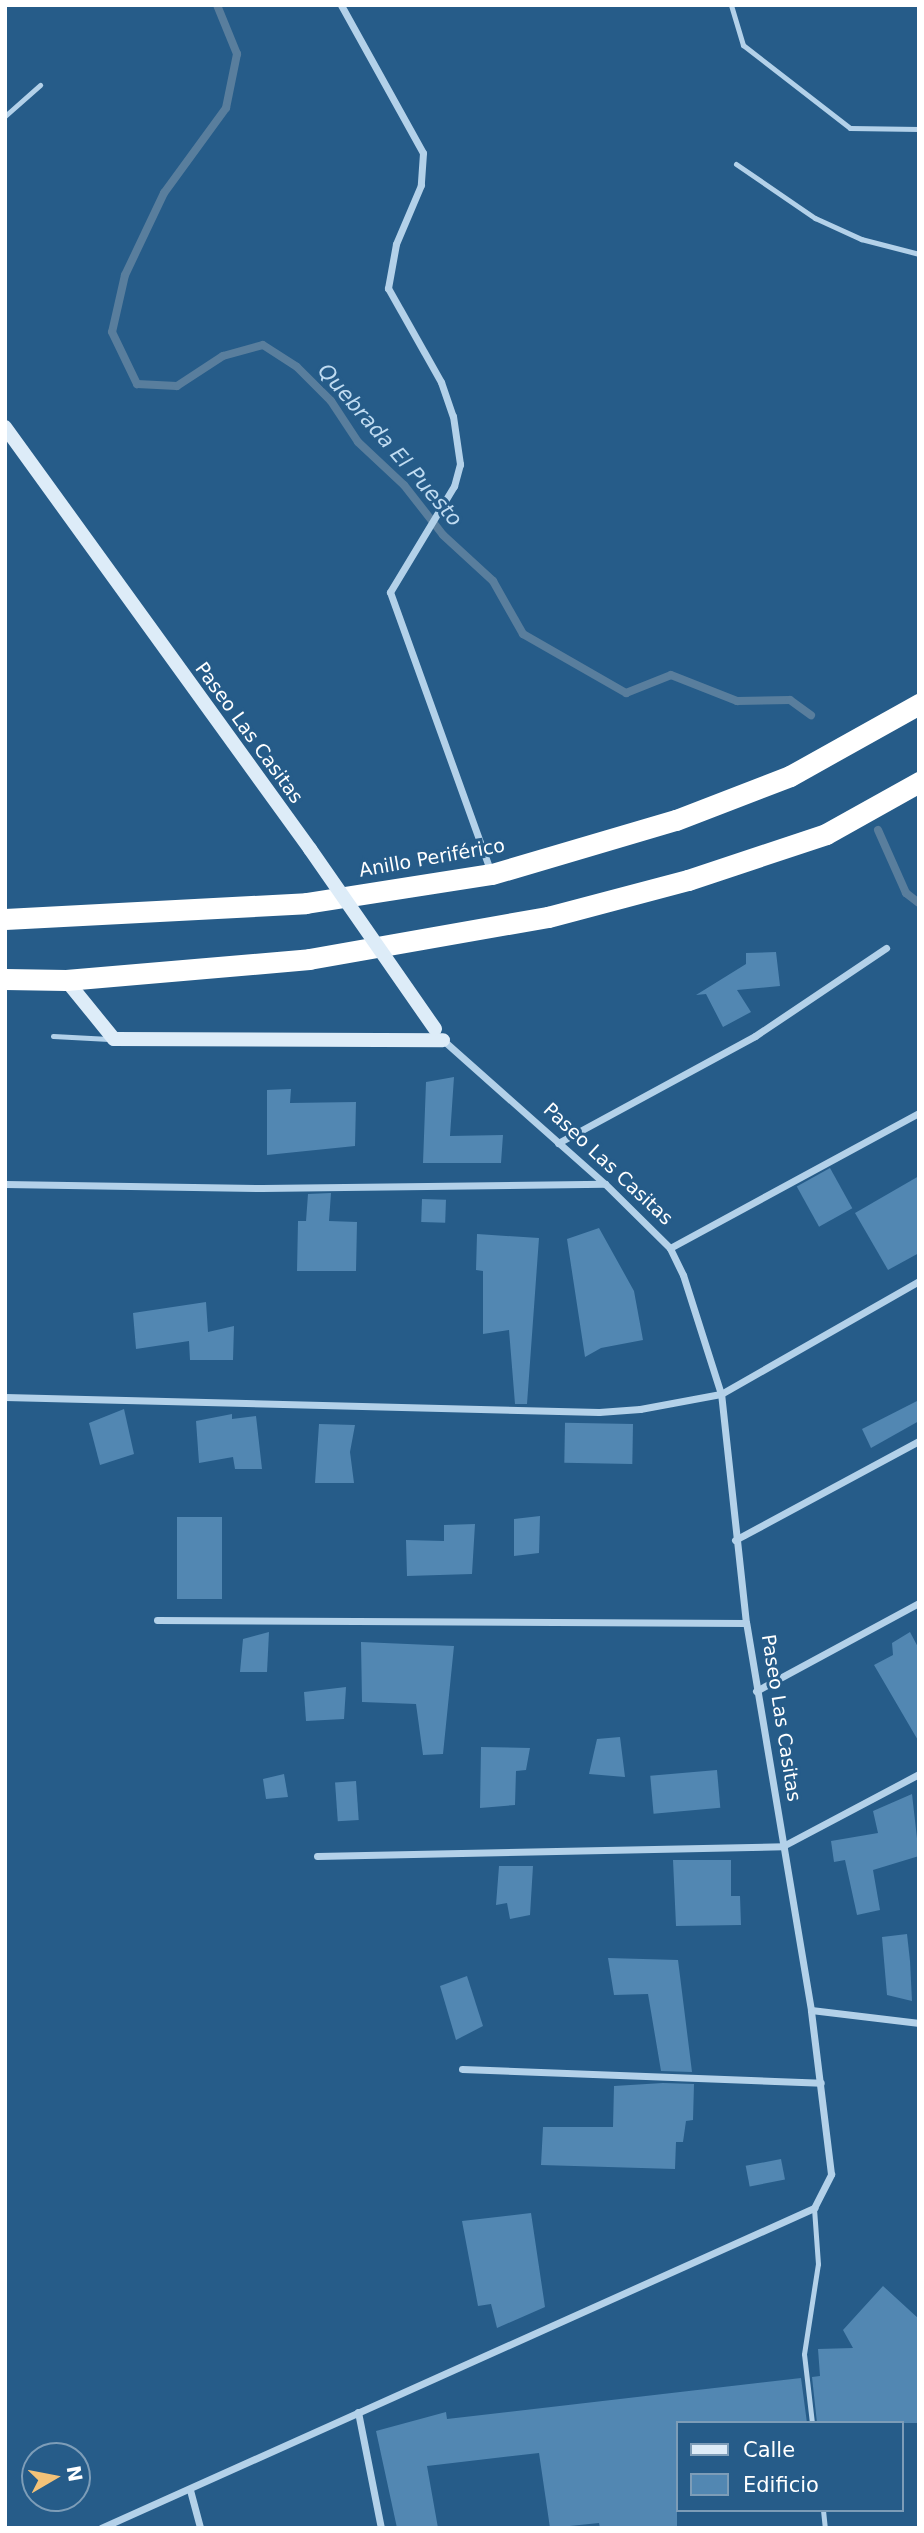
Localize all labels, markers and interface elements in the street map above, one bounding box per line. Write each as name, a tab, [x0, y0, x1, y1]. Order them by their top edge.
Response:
water label: Quebrada El Puesto	[313, 359, 467, 531]
street label: Paseo Las Casitas	[190, 658, 308, 808]
street label: Anillo Periférico	[357, 834, 507, 882]
street label: Paseo Las Casitas	[539, 1098, 677, 1230]
street label: Paseo Las Casitas	[757, 1633, 805, 1803]
legend	[676, 2421, 903, 2512]
text: Calle	[743, 2438, 795, 2462]
north arrow	[21, 2442, 91, 2512]
text: N	[62, 2464, 87, 2483]
text: Edificio	[743, 2473, 819, 2497]

